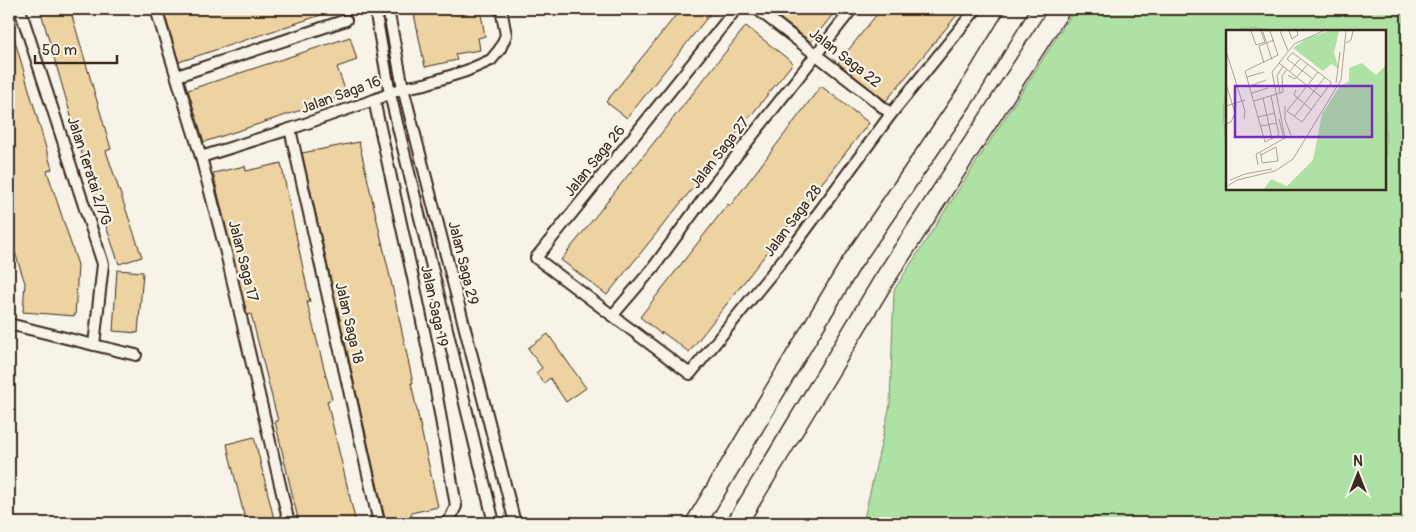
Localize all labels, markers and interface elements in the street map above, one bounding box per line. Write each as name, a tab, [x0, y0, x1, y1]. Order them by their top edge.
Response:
street label: Jalan Saga 22	[805, 24, 885, 92]
inset map	[1226, 30, 1386, 190]
scale bar	[35, 32, 118, 64]
text: 50 m	[42, 41, 77, 60]
street label: Jalan Saga 16	[298, 72, 384, 118]
street label: Jalan Saga 27	[686, 113, 754, 193]
street label: Jalan Teratai 2/7G	[62, 114, 116, 228]
street label: Jalan Saga 26	[560, 121, 630, 201]
street label: Jalan Saga 28	[760, 181, 827, 261]
street label: Jalan Saga 17	[224, 218, 262, 304]
street label: Jalan Saga 29	[443, 219, 483, 307]
street label: Jalan Saga 19	[416, 263, 452, 349]
street label: Jalan Saga 18	[330, 280, 368, 366]
north arrow	[1334, 450, 1384, 500]
text: N	[1353, 453, 1363, 470]

